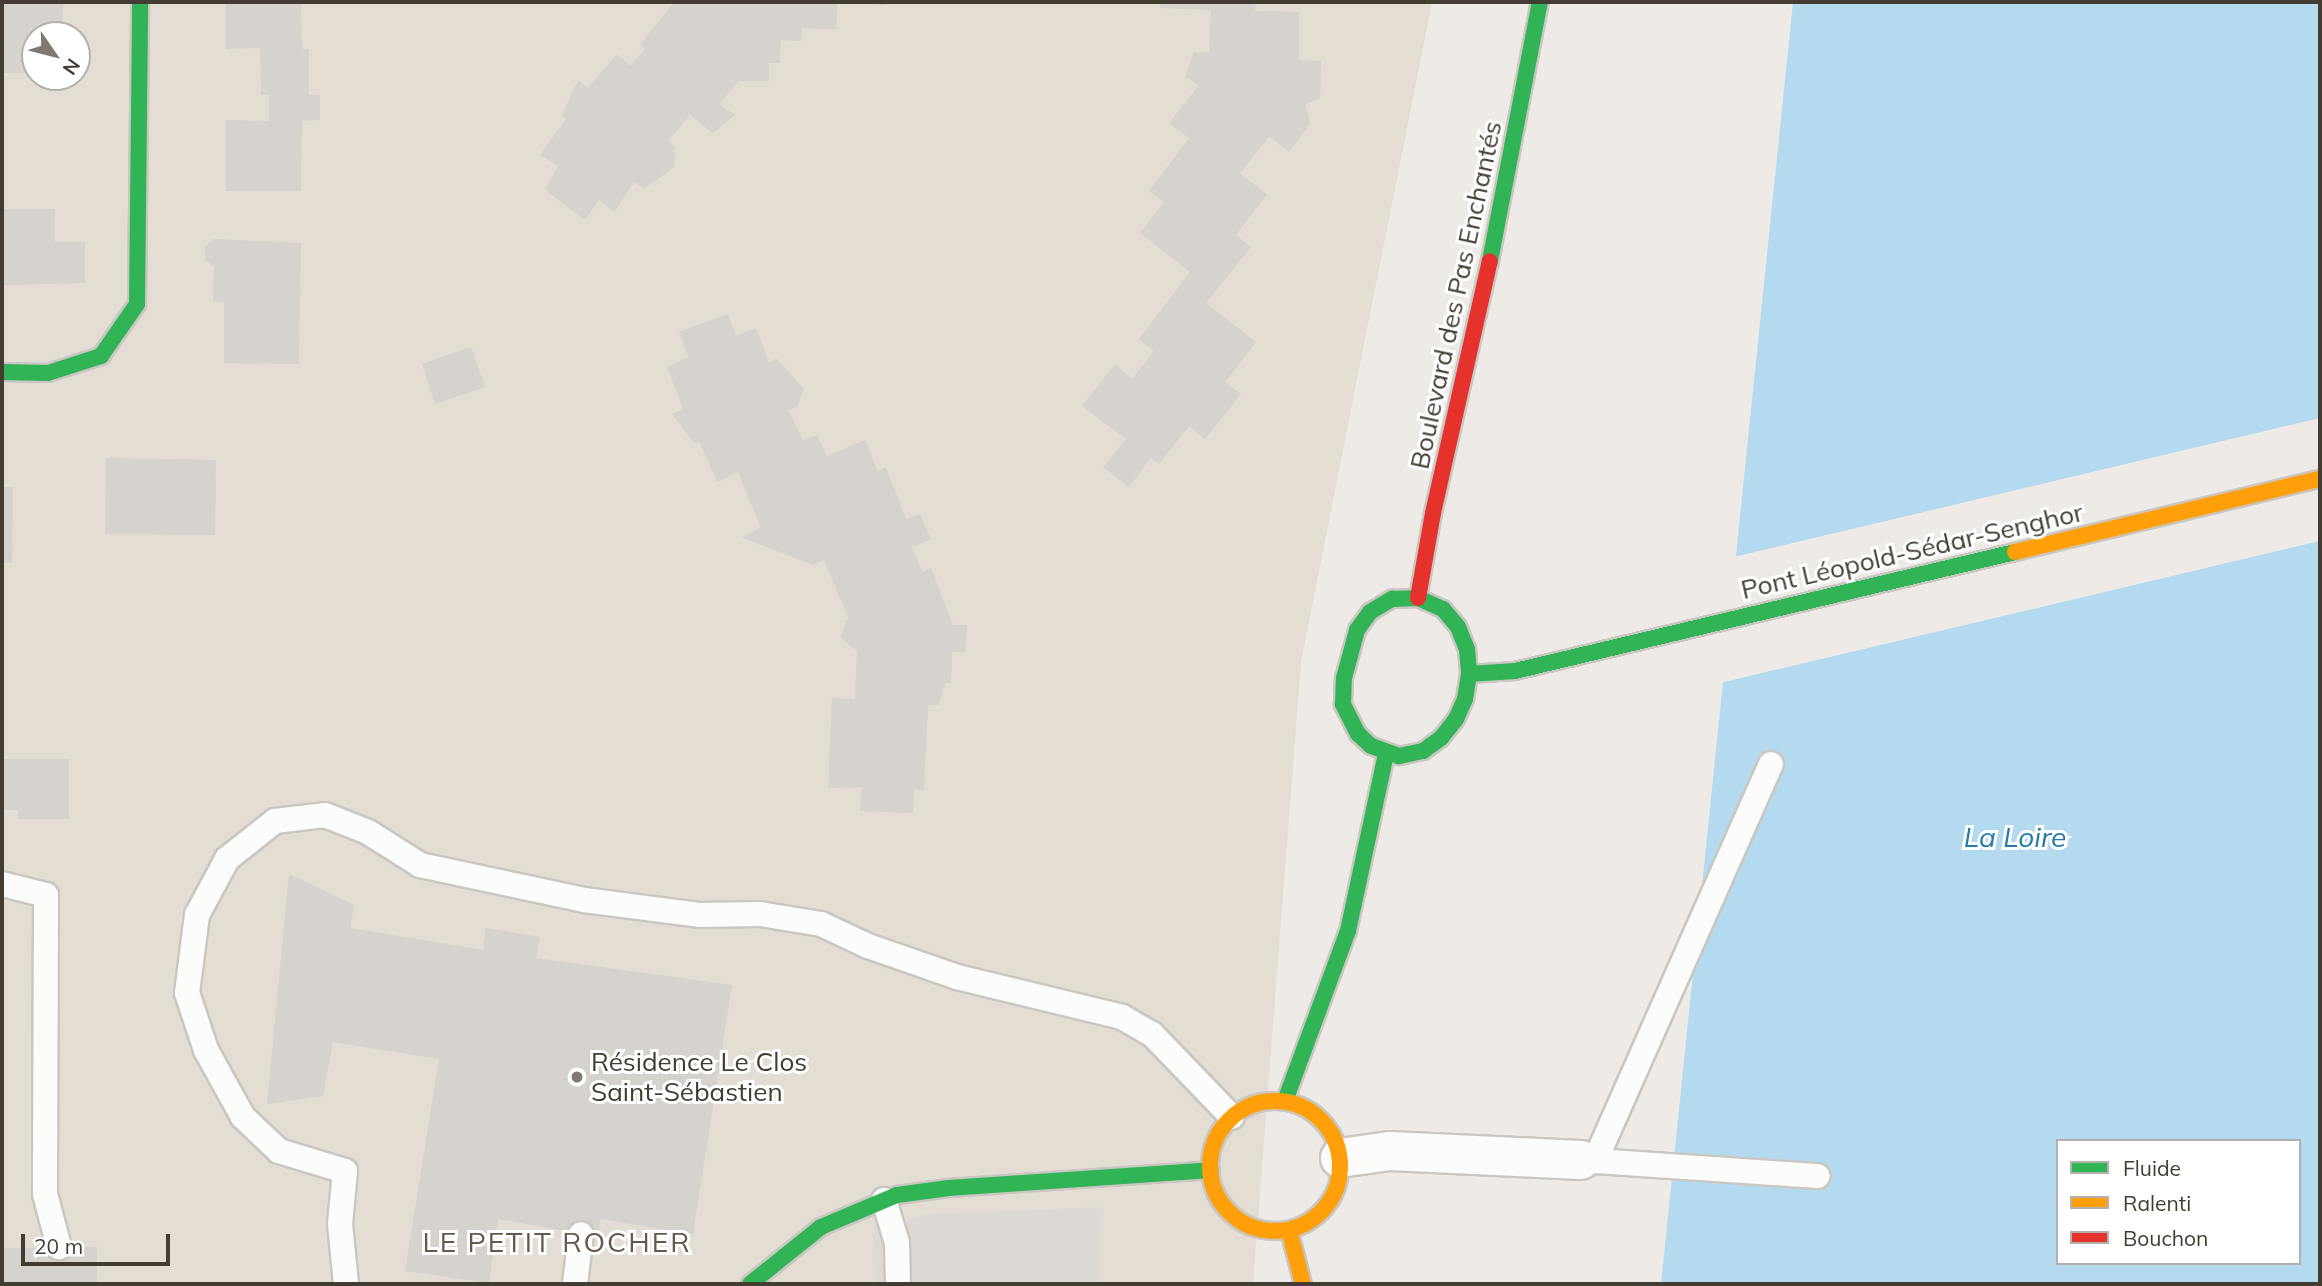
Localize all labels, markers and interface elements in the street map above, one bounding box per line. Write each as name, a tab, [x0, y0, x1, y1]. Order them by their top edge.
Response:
north arrow	[21, 21, 91, 91]
text: N	[58, 54, 86, 80]
street label: Boulevard des Pas Enchantés	[1404, 118, 1508, 472]
street label: Pont Léopold-Sédar-Senghor	[1738, 496, 2086, 606]
water label: La Loire	[1964, 820, 2066, 854]
place label: Résidence Le Clos Saint-Sébastien	[591, 1046, 807, 1108]
marker: Résidence Le Clos Saint-Sébastien	[569, 1069, 585, 1085]
legend	[2056, 1139, 2301, 1265]
text: Fluide	[2123, 1155, 2181, 1181]
text: Ralenti	[2123, 1190, 2191, 1216]
scale bar	[24, 1220, 173, 1264]
district label: LE PETIT ROCHER	[424, 1225, 690, 1259]
text: Bouchon	[2123, 1225, 2208, 1251]
text: 20 m	[34, 1233, 83, 1259]

